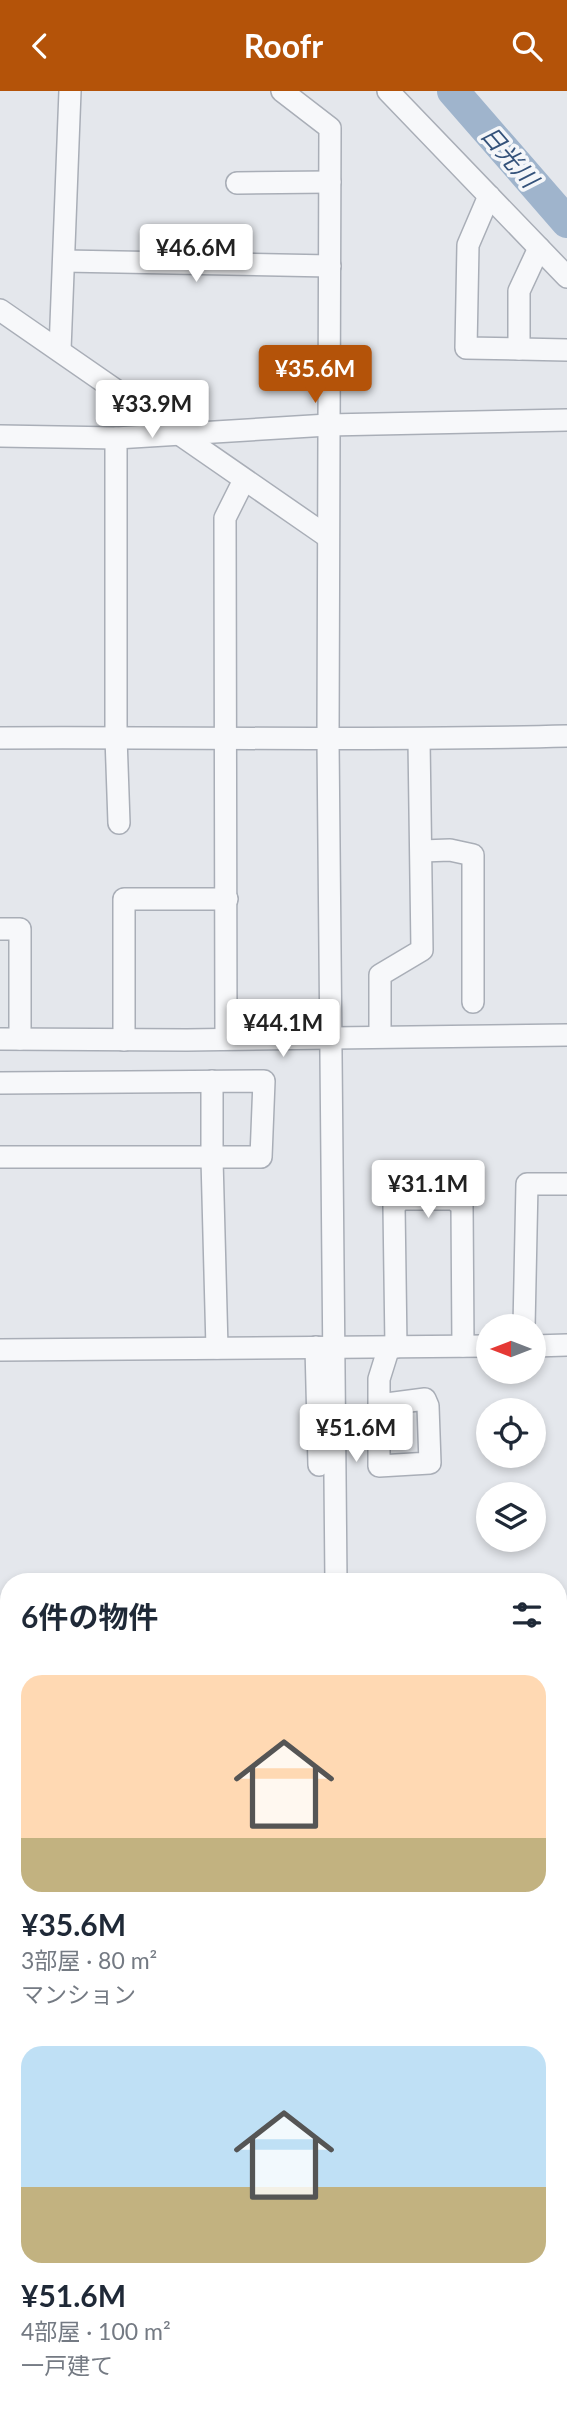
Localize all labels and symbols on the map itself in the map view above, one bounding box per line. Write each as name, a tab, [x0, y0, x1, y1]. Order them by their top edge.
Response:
water label: 日光川	[475, 119, 547, 195]
pin: ¥46.6M	[139, 225, 253, 284]
pin: ¥35.6M	[258, 345, 372, 405]
pin: ¥33.9M	[95, 381, 209, 440]
pin: ¥44.1M	[226, 999, 340, 1059]
pin: ¥31.1M	[371, 1161, 485, 1220]
north arrow	[476, 1314, 546, 1384]
pin: ¥51.6M	[299, 1405, 413, 1464]

